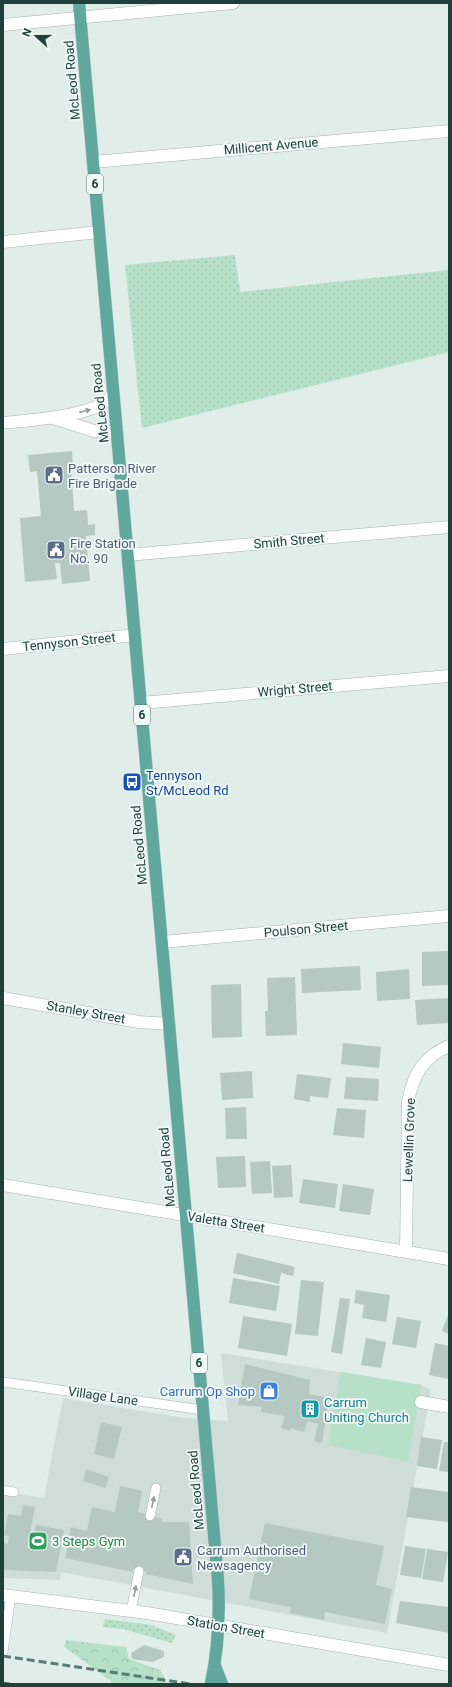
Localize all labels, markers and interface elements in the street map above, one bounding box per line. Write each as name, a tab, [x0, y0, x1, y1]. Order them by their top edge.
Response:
north arrow	[16, 16, 56, 56]
text: N	[20, 26, 35, 39]
street label: McLeod Road	[61, 40, 83, 120]
street label: Millicent Avenue	[223, 134, 319, 158]
road number: 6	[87, 174, 103, 194]
street label: McLeod Road	[88, 363, 112, 443]
one-way arrow	[79, 407, 91, 413]
place label: Patterson River Fire Brigade	[68, 461, 157, 491]
public building icon: Patterson River Fire Brigade	[43, 464, 65, 486]
street label: Smith Street	[253, 530, 325, 552]
place label: Fire Station No. 90	[70, 536, 136, 566]
public building icon: Fire Station No. 90	[45, 539, 67, 561]
street label: Tennyson Street	[22, 630, 116, 654]
street label: Wright Street	[257, 678, 333, 700]
road number: 6	[134, 705, 150, 725]
place label: Tennyson St/McLeod Rd	[146, 768, 229, 798]
bus stop icon: Tennyson St/McLeod Rd	[121, 771, 143, 793]
street label: McLeod Road	[128, 805, 150, 885]
street label: Poulson Street	[263, 918, 349, 940]
street label: Stanley Street	[45, 998, 127, 1026]
street label: Lewellin Grove	[400, 1098, 418, 1182]
street label: McLeod Road	[156, 1127, 178, 1207]
street label: Valetta Street	[186, 1208, 266, 1236]
road number: 6	[191, 1353, 207, 1373]
shop icon: Carrum Op Shop	[258, 1380, 280, 1402]
street label: Village Lane	[67, 1384, 139, 1408]
place label: Carrum Op Shop	[160, 1384, 255, 1399]
place label: Carrum Uniting Church	[324, 1395, 409, 1425]
building icon: Carrum Uniting Church	[299, 1398, 321, 1420]
street label: McLeod Road	[185, 1450, 207, 1530]
one-way arrow	[151, 1496, 157, 1508]
sports icon: 3 Steps Gym	[27, 1530, 49, 1552]
place label: 3 Steps Gym	[52, 1534, 125, 1549]
place label: Carrum Authorised Newsagency	[197, 1543, 306, 1573]
public building icon: Carrum Authorised Newsagency	[172, 1546, 194, 1568]
one-way arrow	[132, 1585, 138, 1597]
street label: Station Street	[186, 1613, 266, 1641]

